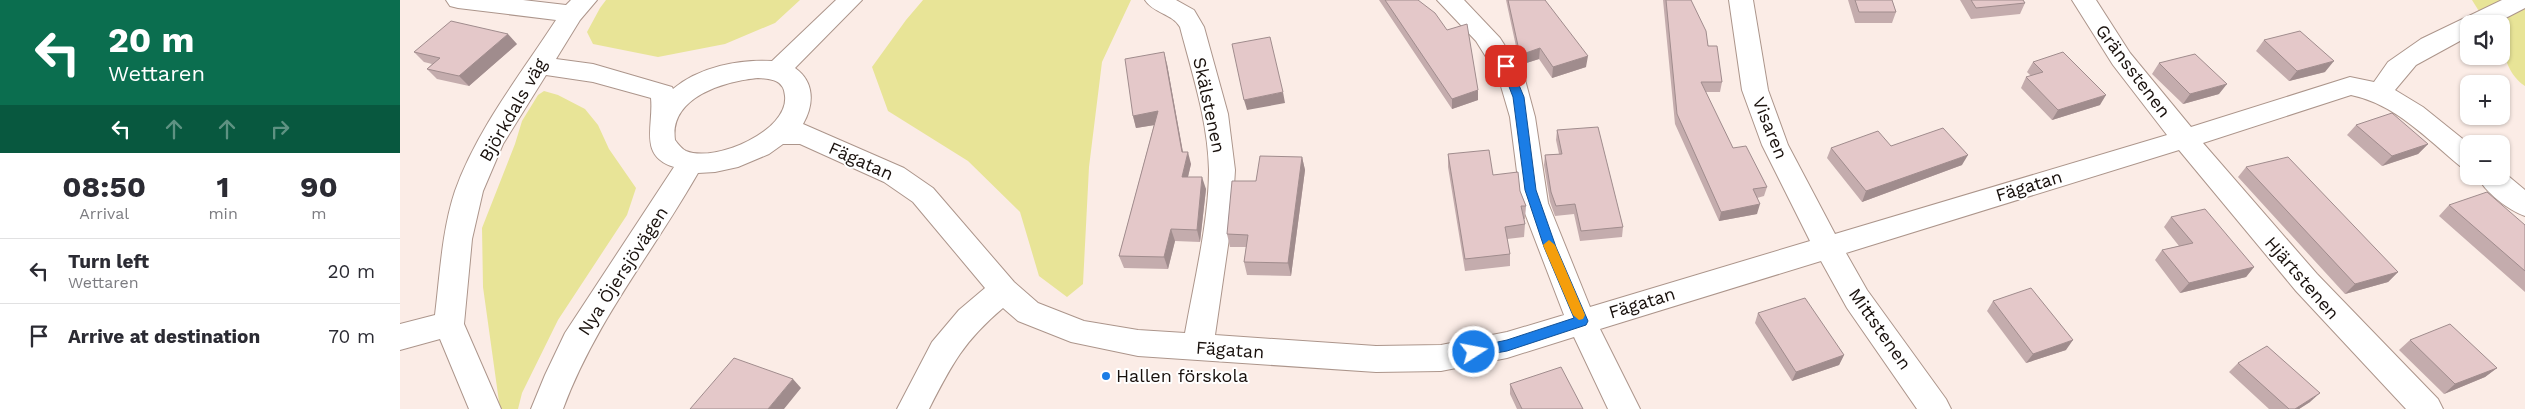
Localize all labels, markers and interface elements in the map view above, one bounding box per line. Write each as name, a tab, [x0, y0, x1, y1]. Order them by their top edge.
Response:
map controls	[2460, 15, 2510, 185]
button: sound	[2460, 15, 2510, 65]
text: 20 m	[108, 19, 194, 61]
icon: left	[25, 20, 90, 85]
street label: Gränsstenen	[2092, 20, 2175, 121]
pin	[1485, 45, 1527, 87]
icon: arrive	[1492, 52, 1520, 80]
street label: Björkdals väg	[475, 54, 551, 165]
street label: Skälstenen	[1189, 55, 1230, 155]
text: Wettaren	[108, 61, 205, 86]
button: +	[2460, 75, 2510, 125]
street label: Visaren	[1749, 94, 1792, 162]
icon: left	[107, 115, 135, 143]
icon: ahead	[160, 115, 188, 143]
icon: ahead	[213, 115, 241, 143]
icon: right	[266, 115, 294, 143]
button: −	[2460, 135, 2510, 185]
street label: Fägatan	[826, 137, 897, 184]
street label: Fägatan	[1993, 165, 2065, 206]
text: 08:50	[62, 169, 146, 204]
text: 1	[217, 169, 230, 204]
text: 90	[300, 169, 338, 204]
street label: Nya Öjersjövägen	[573, 202, 672, 339]
text: Arrival	[79, 204, 129, 223]
text: min	[208, 204, 238, 223]
text: m	[311, 204, 327, 223]
street label: Hjärtstenen	[2261, 232, 2344, 323]
text: Turn left	[68, 250, 149, 273]
icon: left	[25, 257, 53, 285]
text: 20 m	[328, 260, 375, 283]
text: Wettaren	[68, 273, 139, 292]
street label: Fägatan	[1606, 282, 1678, 323]
street label: Mittstenen	[1845, 284, 1916, 373]
icon: arrive	[25, 322, 53, 350]
text: Arrive at destination	[68, 325, 260, 348]
text: 70 m	[328, 325, 375, 348]
position arrow	[1447, 325, 1499, 377]
street label: Fägatan	[1195, 337, 1265, 362]
place label: Hallen förskola	[1116, 365, 1248, 386]
marker: Hallen förskola	[1100, 370, 1112, 382]

